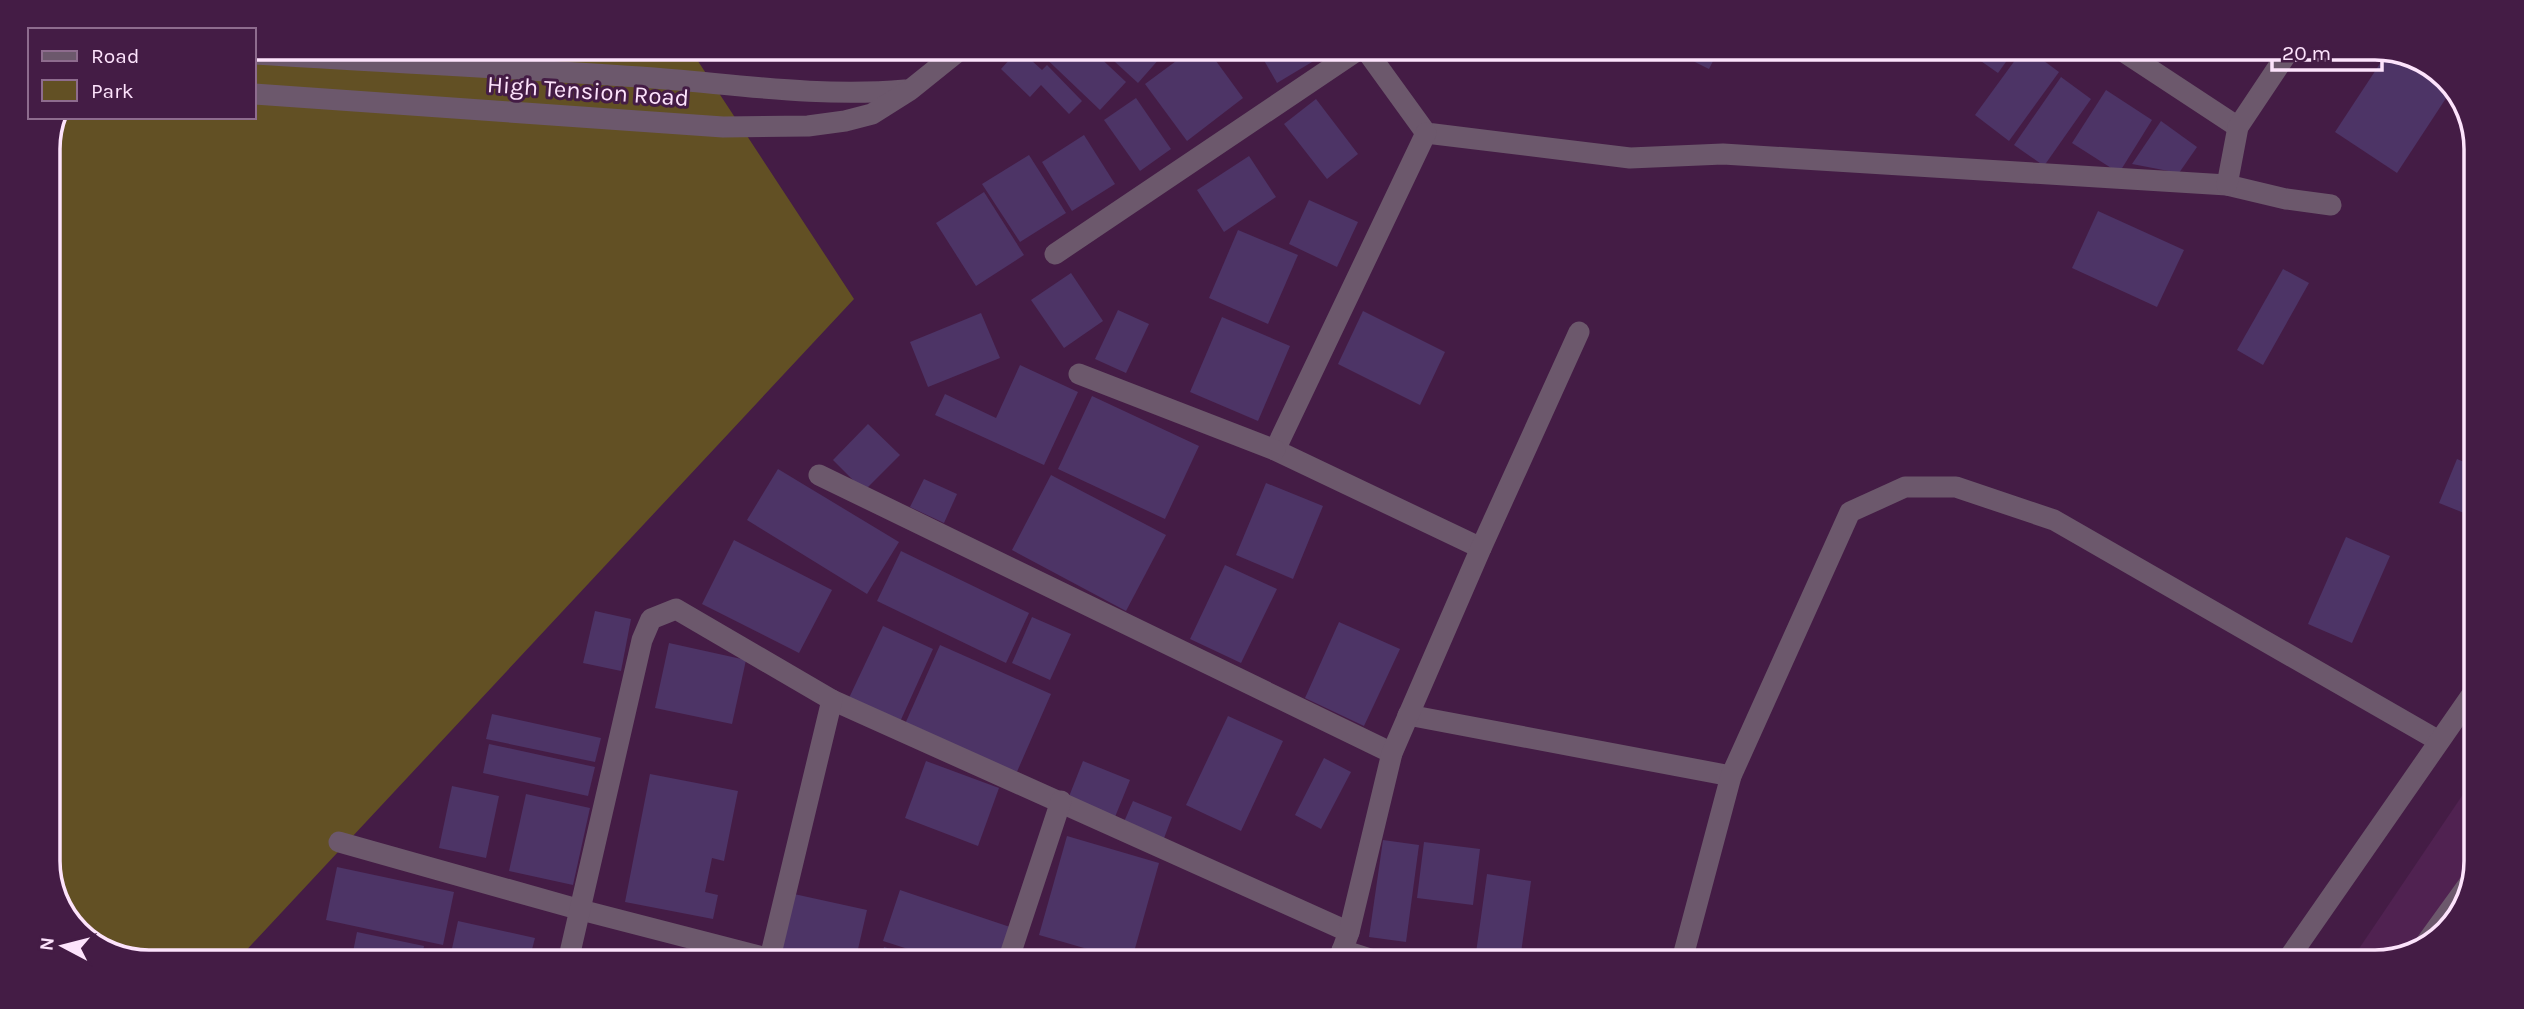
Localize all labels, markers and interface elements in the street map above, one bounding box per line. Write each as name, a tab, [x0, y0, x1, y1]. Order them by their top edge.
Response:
legend	[28, 28, 256, 119]
scale bar	[2272, 28, 2382, 72]
text: 20 m	[2282, 41, 2331, 65]
text: Road	[91, 44, 139, 68]
street label: High Tension Road	[486, 70, 690, 112]
text: Park	[91, 79, 134, 103]
north arrow	[28, 911, 98, 981]
text: N	[35, 936, 59, 952]

